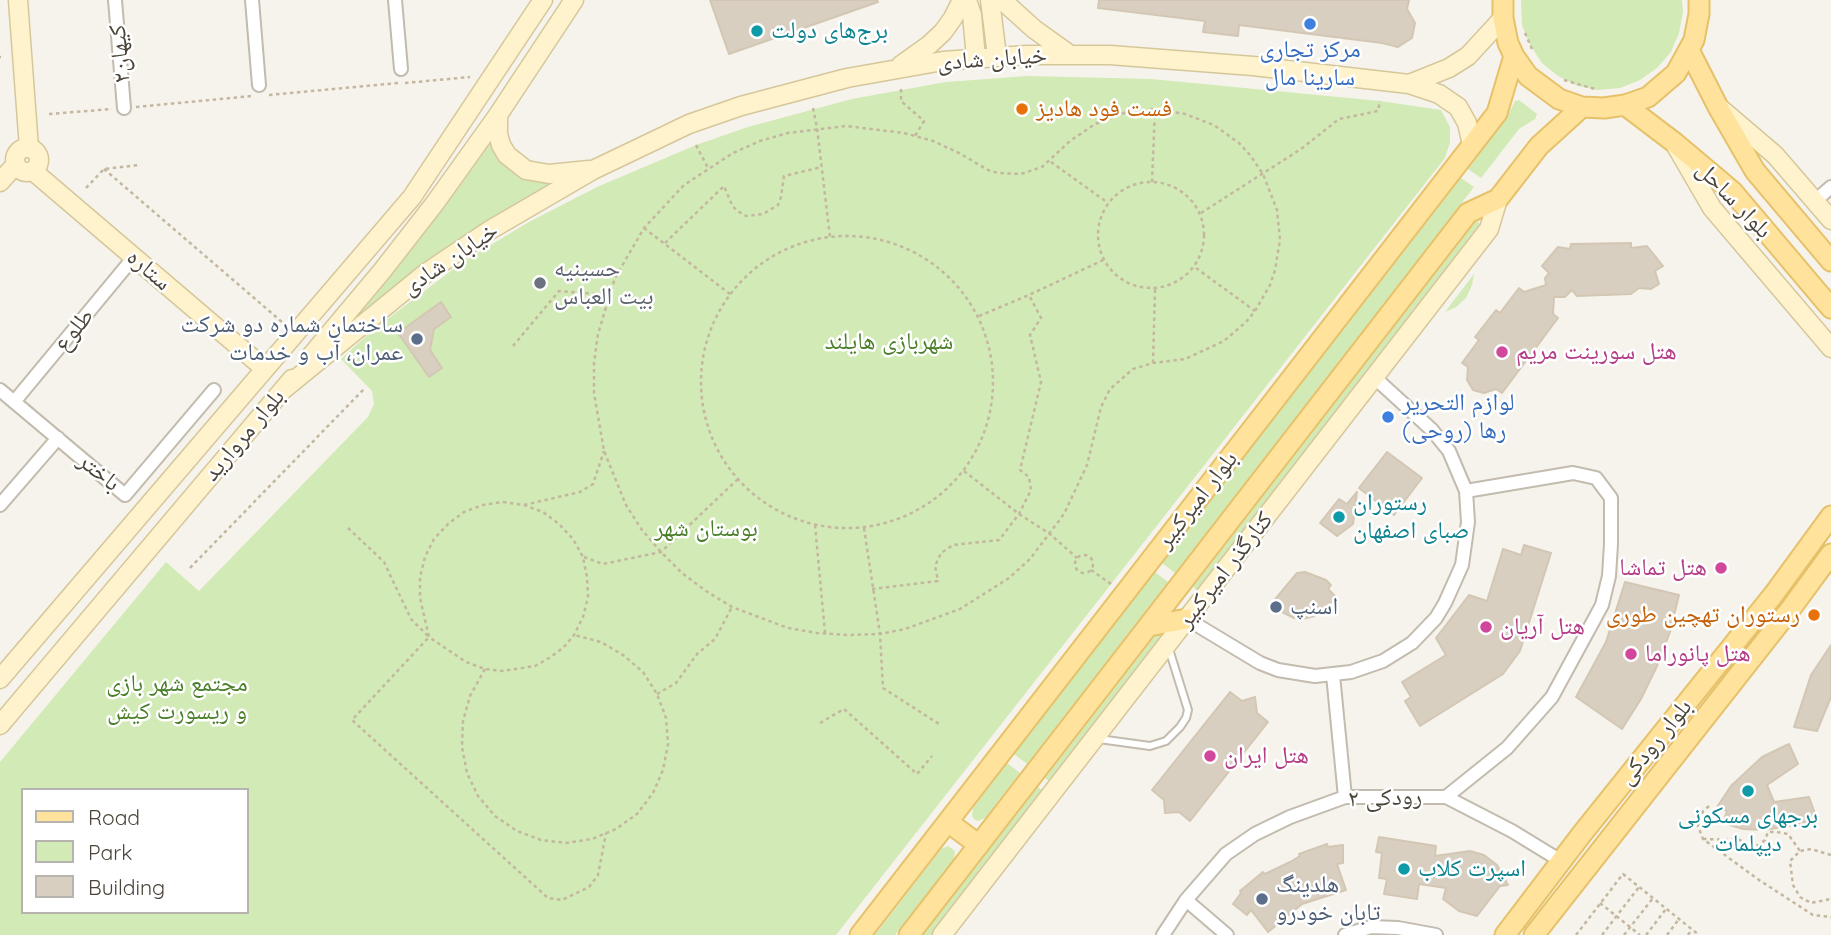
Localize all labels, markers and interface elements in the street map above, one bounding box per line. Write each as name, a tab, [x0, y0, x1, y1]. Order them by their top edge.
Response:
marker: مرکز تجاری سارینا مال	[1302, 16, 1318, 32]
place label: برج‌های دولت	[771, 17, 888, 45]
marker: برج‌های دولت	[749, 23, 765, 39]
street label: کیهان۲	[103, 24, 137, 84]
place label: مرکز تجاری سارینا مال	[1259, 36, 1361, 92]
street label: خیابان شادی	[936, 41, 1048, 77]
place label: فست فود هادیز	[1036, 95, 1172, 123]
marker: فست فود هادیز	[1014, 101, 1030, 117]
street label: بلوار ساحل	[1690, 155, 1778, 245]
street label: خیابان شادی	[396, 216, 504, 302]
street label: ستاره	[121, 243, 177, 297]
place label: حسینیه بیت العباس	[554, 255, 654, 311]
marker: حسینیه بیت العباس	[532, 275, 548, 291]
street label: طلوع	[48, 303, 100, 357]
place label: ساختمان شماره دو شرکت عمران، آب و خدمات	[180, 311, 403, 367]
park label: شهربازی هایلند	[825, 328, 953, 356]
marker: ساختمان شماره دو شرکت عمران، آب و خدمات	[409, 331, 425, 347]
place label: هتل سورینت مريم	[1516, 338, 1677, 366]
marker: هتل سورینت مريم	[1494, 344, 1510, 360]
street label: بلوار مروارید	[197, 383, 291, 487]
place label: لوازم التحریر رها (روحی)	[1402, 389, 1515, 445]
marker: لوازم التحریر رها (روحی)	[1380, 409, 1396, 425]
street label: باختر	[72, 446, 126, 498]
street label: بلوار امیرکبیر	[1150, 446, 1244, 554]
place label: رستوران صبای اصفهان	[1353, 489, 1469, 545]
street label: کنارگذر امیرکبیر	[1171, 506, 1279, 634]
marker: رستوران صبای اصفهان	[1331, 509, 1347, 525]
park label: بوستان شهر	[654, 515, 758, 543]
place label: هتل تماشا	[1619, 554, 1707, 582]
marker: هتل تماشا	[1713, 560, 1729, 576]
place label: اسنپ	[1290, 593, 1338, 621]
marker: اسنپ	[1268, 599, 1284, 615]
place label: رستوران تهچین طوری	[1606, 601, 1800, 629]
marker: رستوران تهچین طوری	[1806, 607, 1822, 623]
place label: هتل آریان	[1500, 613, 1585, 641]
marker: هتل آریان	[1478, 619, 1494, 635]
place label: هتل پانوراما	[1645, 640, 1751, 668]
marker: هتل پانوراما	[1623, 646, 1639, 662]
park label: مجتمع شهر بازی و ریسورت کیش	[106, 670, 248, 726]
street label: بلوار رودکی	[1612, 693, 1698, 791]
place label: هتل ایران	[1224, 742, 1309, 770]
marker: هتل ایران	[1202, 748, 1218, 764]
street label: رودکی ۲	[1347, 782, 1423, 814]
marker: برجهای مسکونی دیپلمات	[1740, 783, 1756, 799]
legend	[21, 788, 248, 914]
place label: برجهای مسکونی دیپلمات	[1678, 802, 1818, 858]
text: Road	[88, 804, 140, 830]
text: Park	[88, 839, 132, 865]
place label: اسپرت کلاب	[1418, 855, 1526, 883]
marker: اسپرت کلاب	[1396, 861, 1412, 877]
place label: هلدینگ تابان خودرو	[1276, 871, 1381, 927]
text: Building	[88, 874, 165, 900]
marker: هلدینگ تابان خودرو	[1254, 891, 1270, 907]

